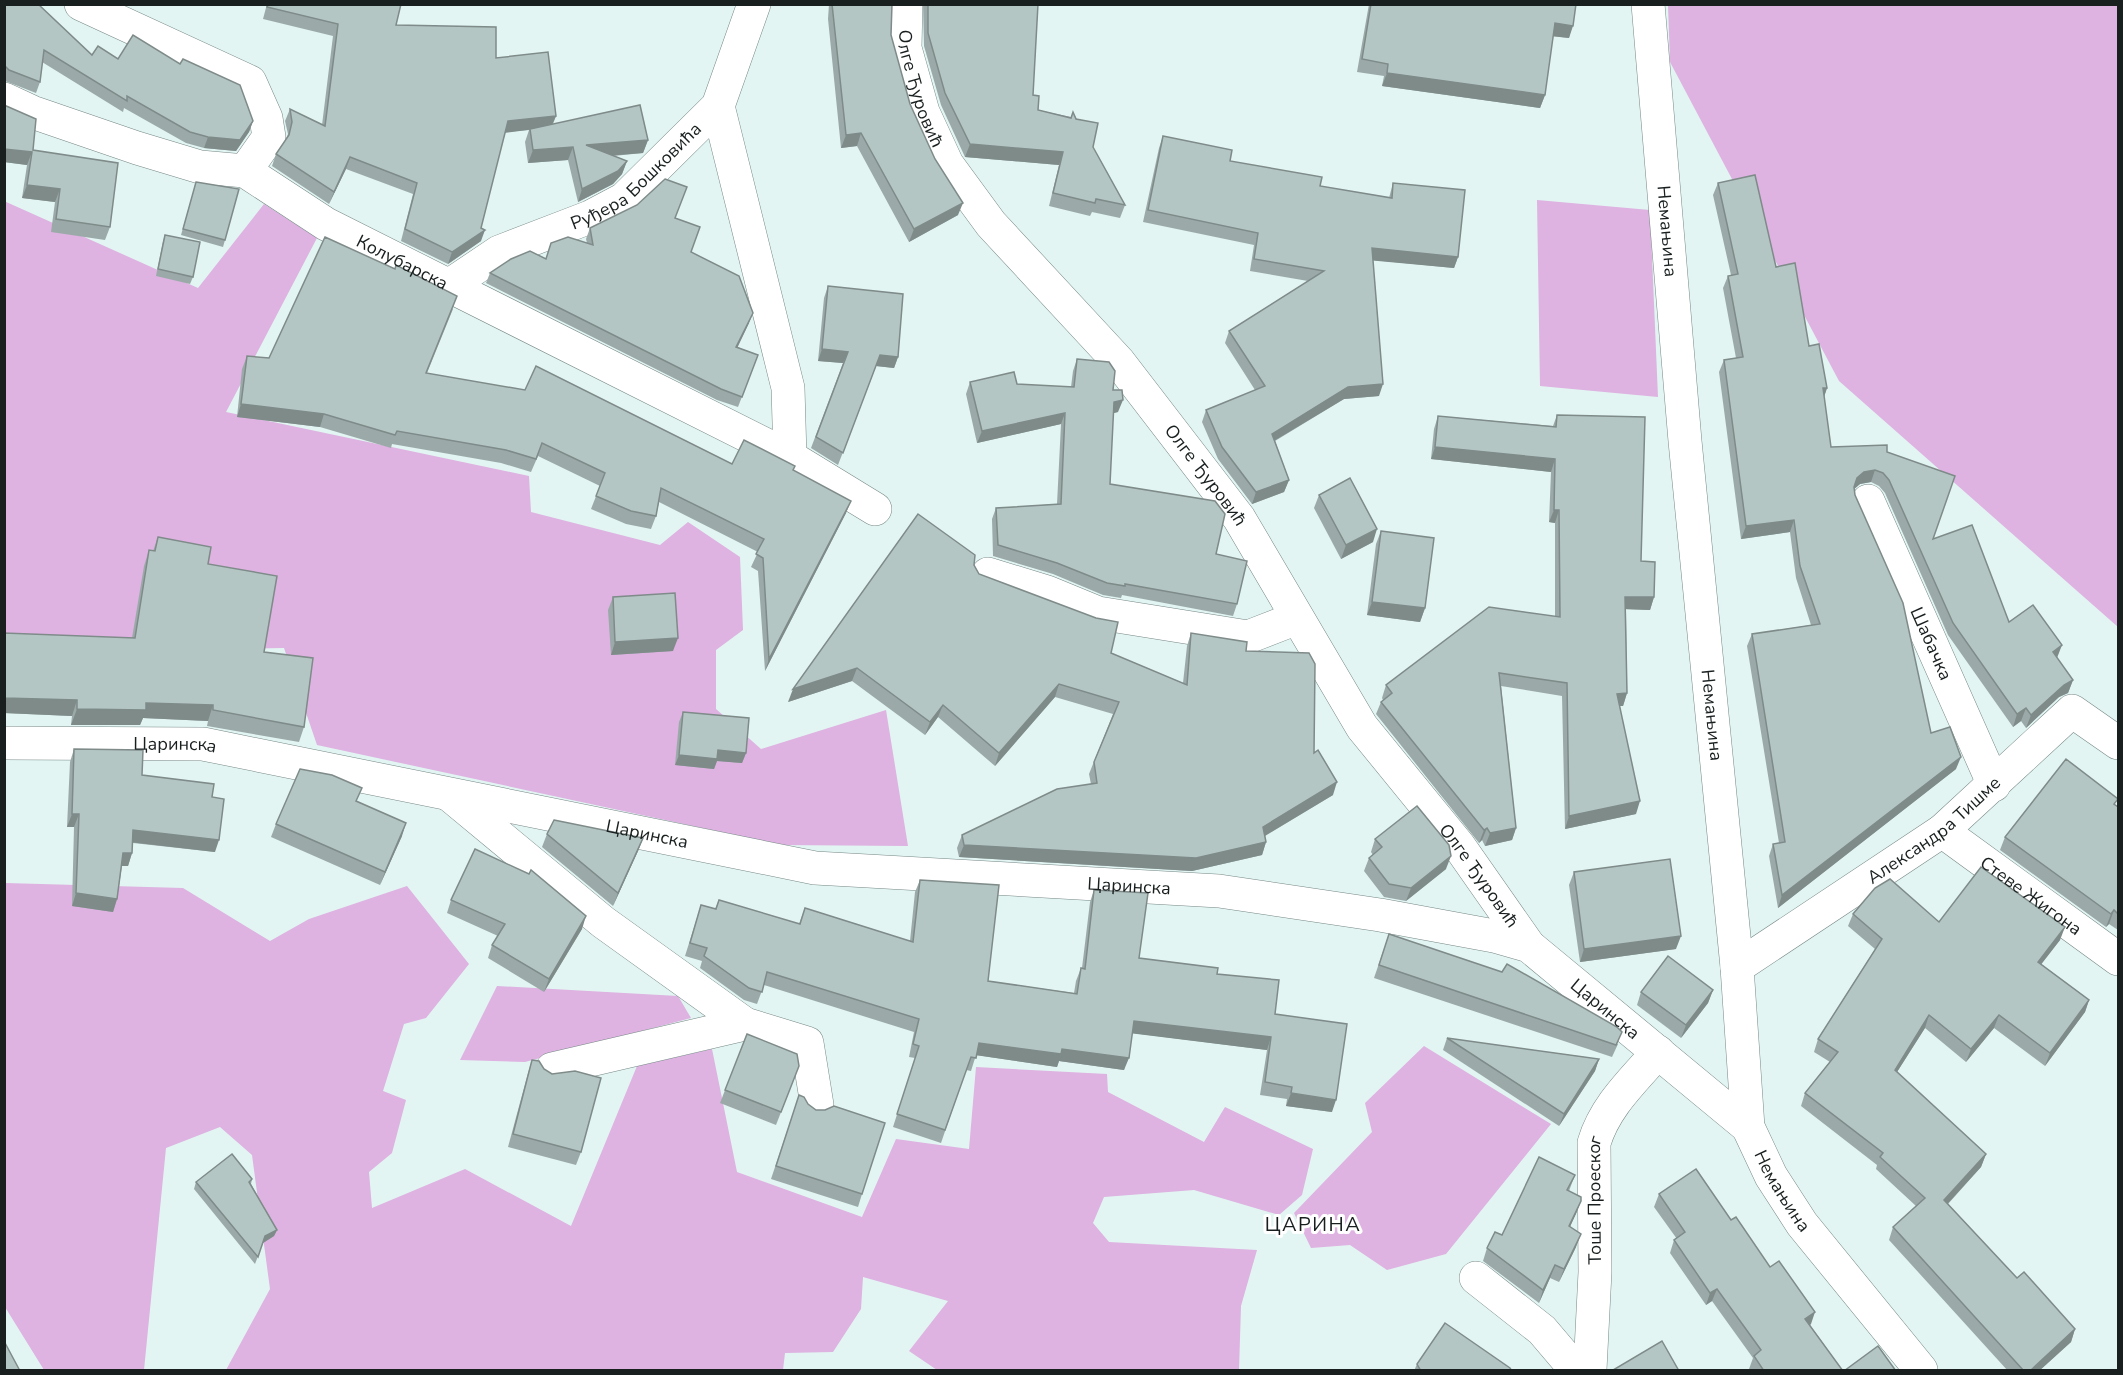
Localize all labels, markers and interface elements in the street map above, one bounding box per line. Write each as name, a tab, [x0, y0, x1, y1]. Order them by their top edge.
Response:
street label: Олге Ђуровић	[892, 29, 950, 151]
street label: Руђера Бошковића	[567, 117, 707, 235]
street label: Немањина	[1651, 184, 1683, 278]
street label: Колубарска	[352, 229, 452, 295]
street label: Олге Ђуровић	[1159, 419, 1253, 530]
street label: Шабачка	[1905, 603, 1958, 684]
street label: Немањина	[1696, 668, 1729, 762]
street label: Царинска	[133, 732, 219, 758]
street label: Александра Тишме	[1862, 771, 2006, 889]
street label: Царинска	[604, 814, 690, 854]
street label: Олге Ђуровић	[1434, 819, 1524, 932]
street label: Стеве Жигона	[1975, 851, 2087, 941]
street label: Царинска	[1087, 872, 1171, 900]
street label: Царинска	[1565, 973, 1645, 1045]
street label: Тоше Проеског	[1582, 1132, 1608, 1265]
street label: Немањина	[1748, 1146, 1816, 1237]
district label: ЦАРИНА	[1265, 1211, 1361, 1238]

